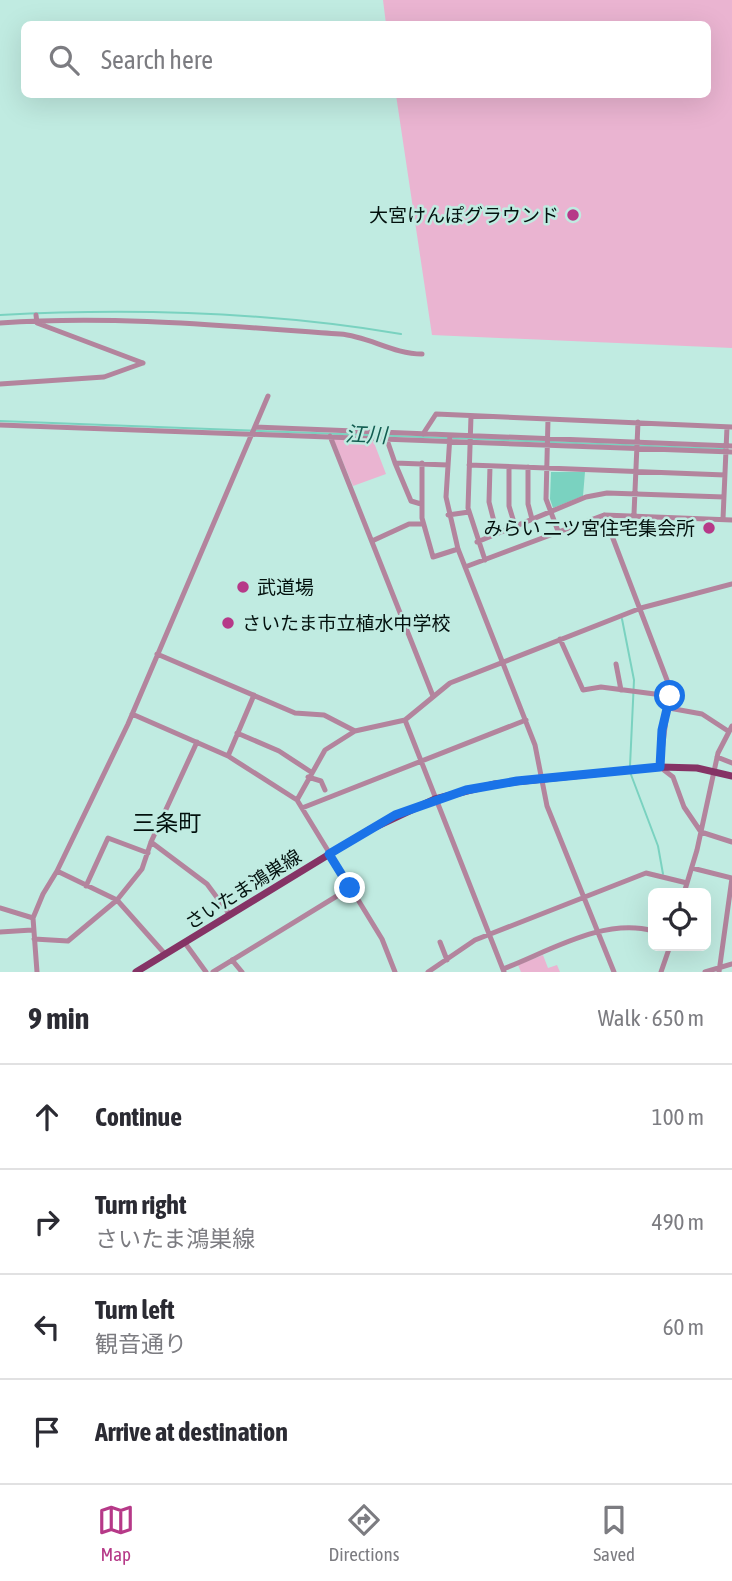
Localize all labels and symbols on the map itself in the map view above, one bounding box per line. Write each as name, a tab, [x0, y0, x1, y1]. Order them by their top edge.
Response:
place label: 大宮けんぽグラウンド	[369, 204, 559, 226]
marker: 大宮けんぽグラウンド	[565, 207, 581, 223]
water label: 江川	[345, 421, 389, 447]
place label: みらい 二ツ宮住宅集会所	[483, 517, 695, 539]
marker: みらい 二ツ宮住宅集会所	[701, 520, 717, 536]
place label: 武道場	[257, 576, 314, 598]
marker: 武道場	[235, 579, 251, 595]
place label: さいたま市立植水中学校	[242, 612, 450, 634]
marker: さいたま市立植水中学校	[220, 615, 236, 631]
route start	[654, 680, 685, 711]
district label: 三条町	[133, 810, 202, 836]
street label: さいたま鴻巣線	[181, 845, 305, 933]
route end	[334, 872, 365, 903]

